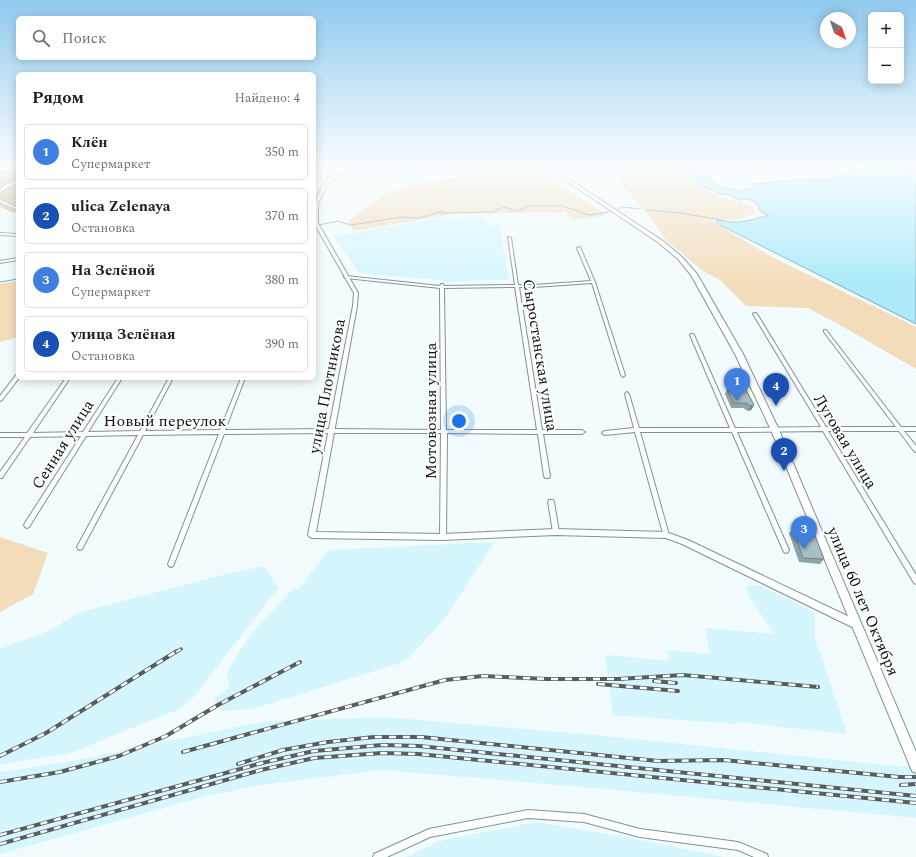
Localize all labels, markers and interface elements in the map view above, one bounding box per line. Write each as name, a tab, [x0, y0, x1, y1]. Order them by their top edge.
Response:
north arrow	[820, 12, 856, 48]
map controls	[868, 12, 904, 84]
button: +	[868, 12, 904, 48]
search box	[16, 16, 316, 60]
icon: search	[30, 27, 52, 49]
text: Поиск	[62, 27, 106, 50]
button: −	[868, 48, 904, 84]
text: Рядом	[32, 85, 84, 111]
text: Найдено: 4	[234, 88, 300, 108]
text: Клён	[71, 131, 108, 154]
text: 1	[42, 142, 50, 162]
text: 350 m	[265, 142, 299, 162]
text: Супермаркет	[71, 154, 151, 174]
text: ulica Zelenaya	[71, 195, 170, 218]
text: 2	[42, 206, 50, 226]
text: 370 m	[265, 206, 299, 226]
text: Остановка	[71, 218, 135, 238]
text: На Зелёной	[71, 259, 155, 282]
text: 3	[42, 270, 50, 290]
text: 380 m	[265, 270, 299, 290]
street label: Сыростанская улица	[516, 277, 564, 433]
text: Супермаркет	[71, 282, 151, 302]
street label: улица Плотникова	[302, 316, 352, 457]
text: улица Зелёная	[71, 323, 176, 346]
text: 4	[42, 334, 50, 354]
text: 390 m	[265, 334, 299, 354]
street label: Мотовозная улица	[419, 342, 443, 480]
text: Остановка	[71, 346, 135, 366]
pin: 1	[724, 368, 750, 401]
pin: 4	[763, 373, 789, 406]
street label: Луговая улица	[807, 389, 883, 494]
street label: Сенная улица	[26, 395, 100, 494]
street label: Новый переулок	[104, 409, 226, 433]
your location	[449, 411, 469, 431]
pin: 2	[771, 438, 797, 471]
pin: 3	[791, 516, 817, 549]
street label: улица 60 лет Октября	[820, 522, 905, 680]

